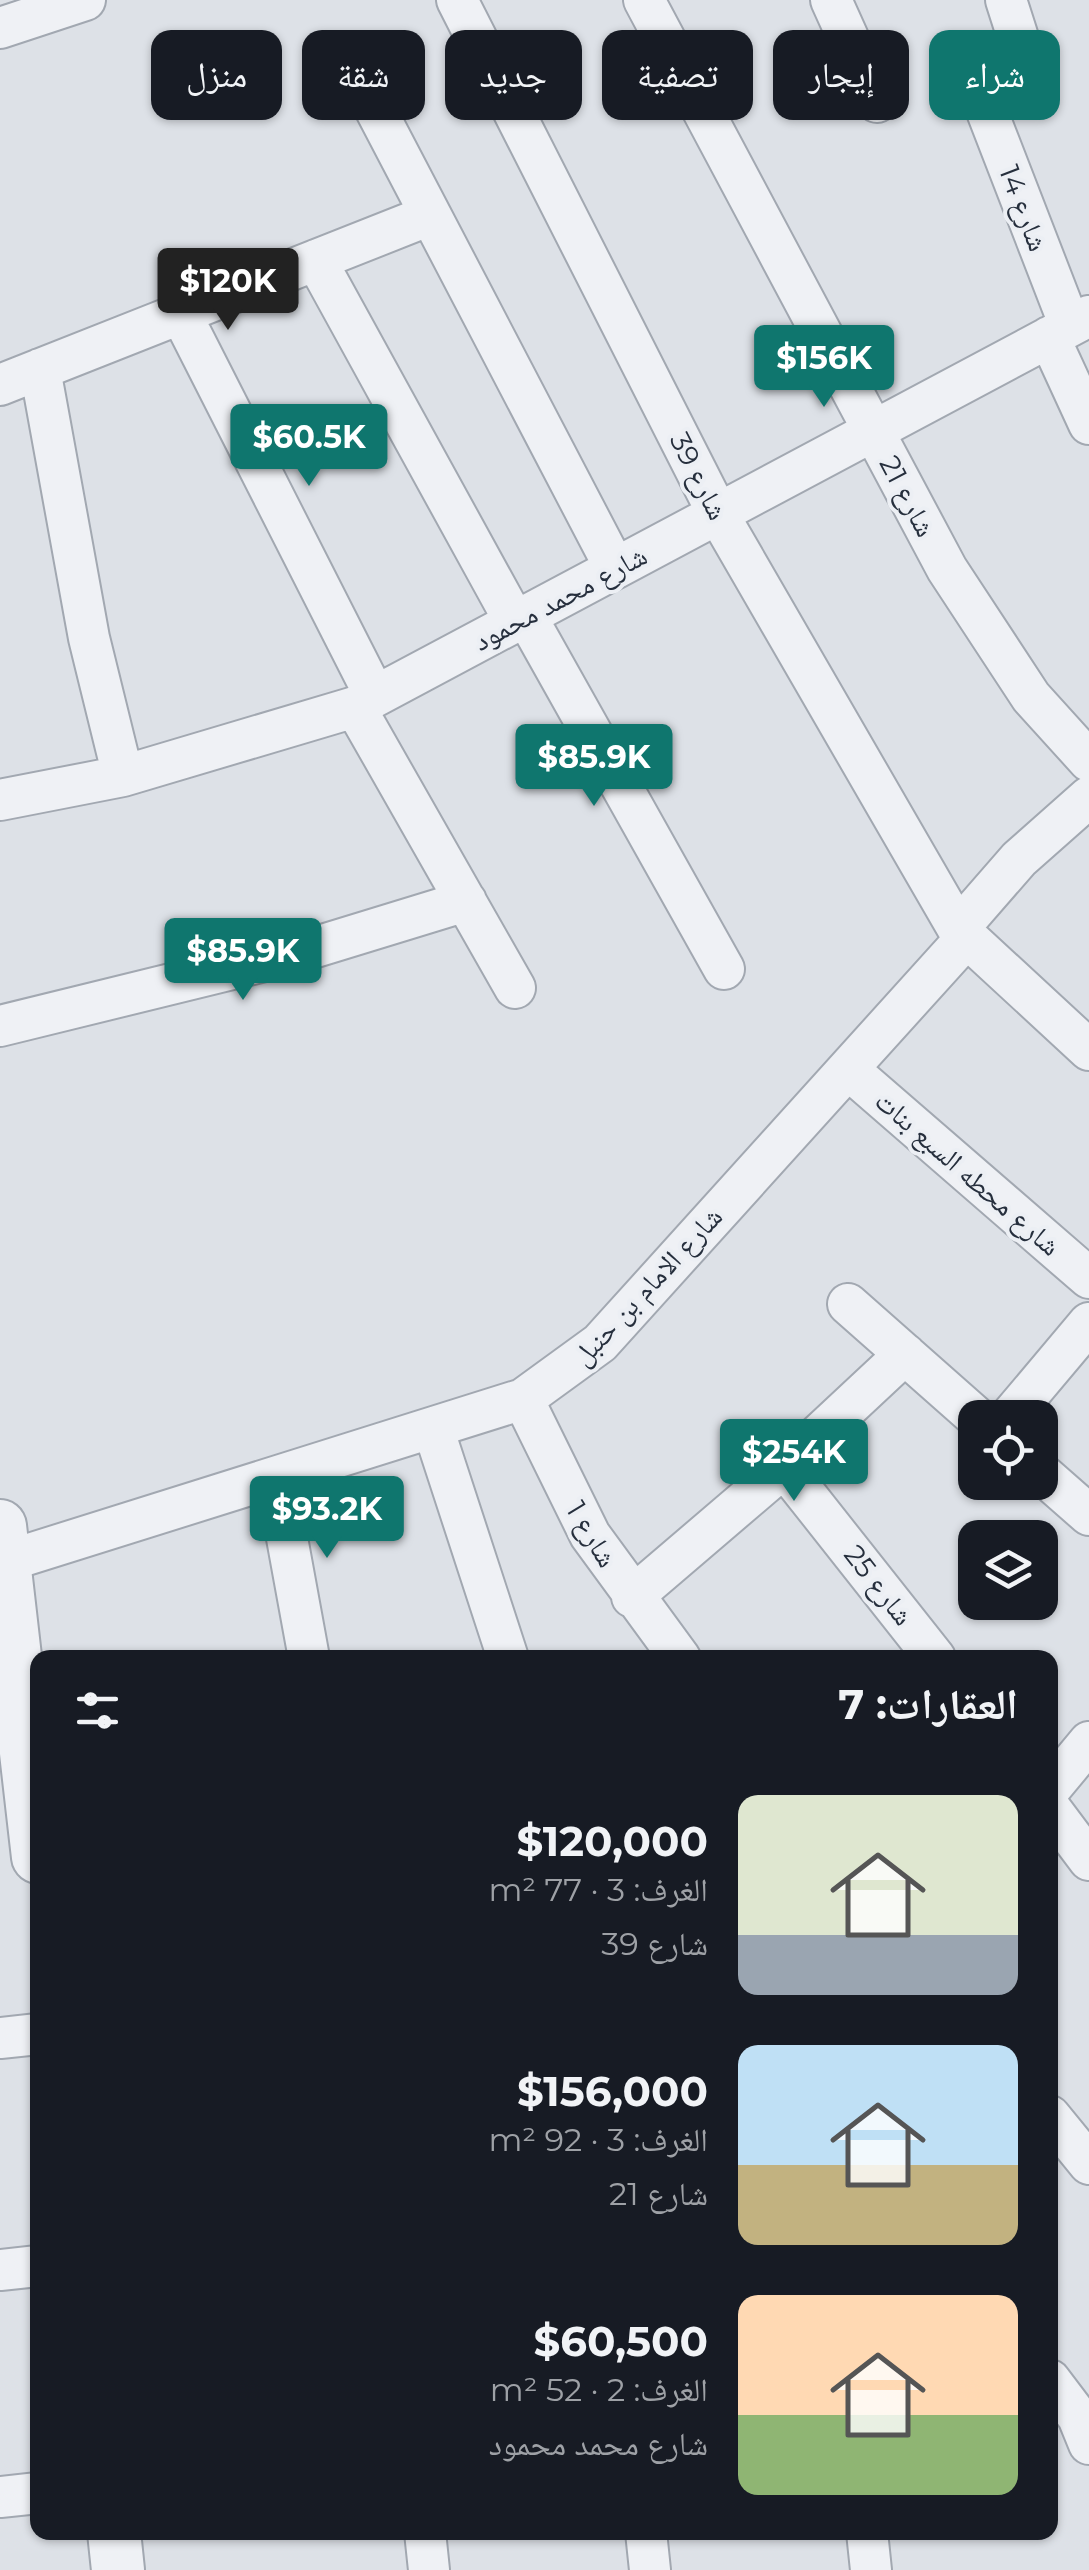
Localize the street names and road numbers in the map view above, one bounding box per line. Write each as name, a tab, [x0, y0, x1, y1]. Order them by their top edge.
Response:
street label: شارع 14	[991, 160, 1056, 256]
street label: شارع 39	[662, 427, 735, 526]
street label: شارع 21	[872, 450, 943, 543]
street label: شارع محمد محمود	[467, 538, 653, 659]
street label: شارع محطه السبع بنات	[868, 1083, 1068, 1263]
street label: شارع الامام بن حنبل	[565, 1200, 731, 1374]
street label: شارع 1	[558, 1495, 625, 1574]
street label: شارع 25	[836, 1538, 921, 1632]

